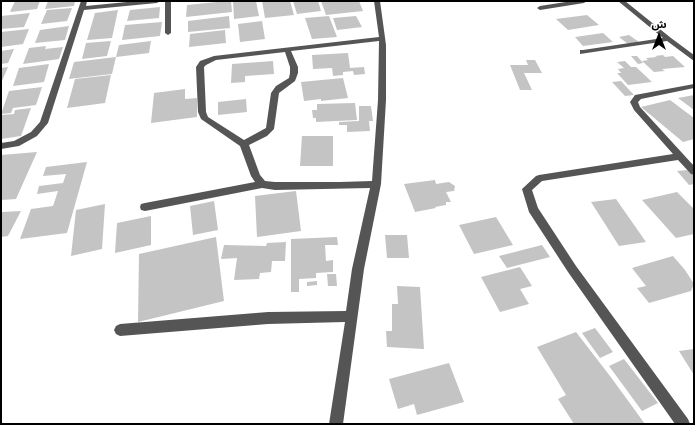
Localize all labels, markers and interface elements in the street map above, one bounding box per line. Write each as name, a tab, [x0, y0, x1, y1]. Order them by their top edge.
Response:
north arrow	[639, 16, 679, 56]
text: ش	[651, 17, 667, 30]

